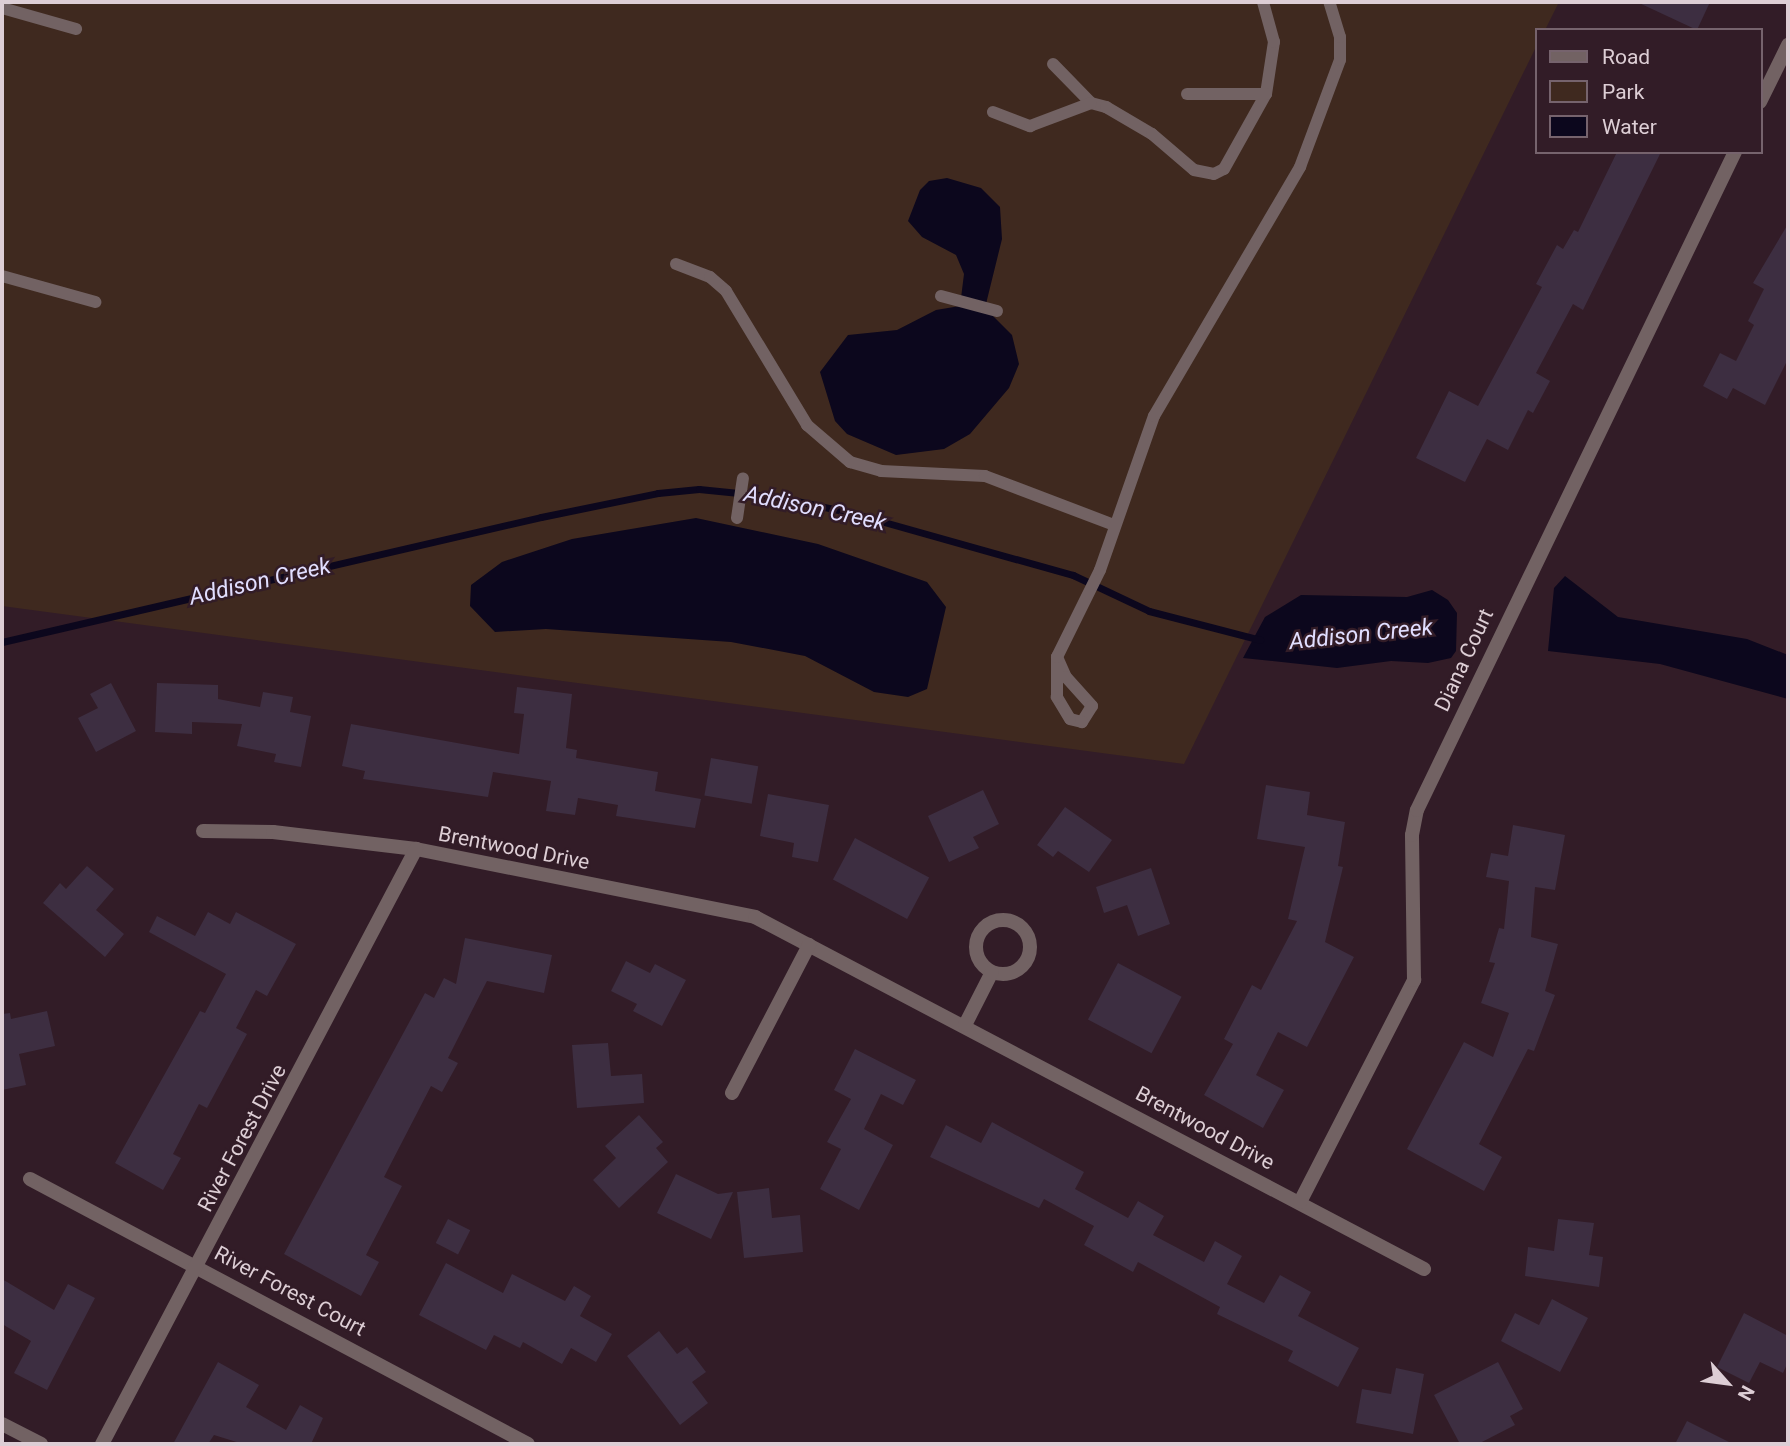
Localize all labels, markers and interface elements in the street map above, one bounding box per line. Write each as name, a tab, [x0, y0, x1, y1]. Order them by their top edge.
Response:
legend	[1534, 28, 1762, 154]
text: Road	[1602, 45, 1650, 69]
text: Park	[1602, 80, 1644, 104]
text: Water	[1602, 115, 1657, 139]
water label: Addison Creek	[742, 481, 888, 537]
water label: Addison Creek	[187, 552, 333, 612]
street label: Diana Court	[1429, 605, 1499, 715]
water label: Addison Creek	[1288, 614, 1434, 656]
street label: Brentwood Drive	[436, 821, 592, 875]
street label: River Forest Drive	[193, 1060, 291, 1216]
street label: Brentwood Drive	[1131, 1081, 1279, 1175]
street label: River Forest Court	[210, 1241, 370, 1341]
north arrow	[1692, 1348, 1762, 1418]
text: N	[1733, 1382, 1759, 1404]

